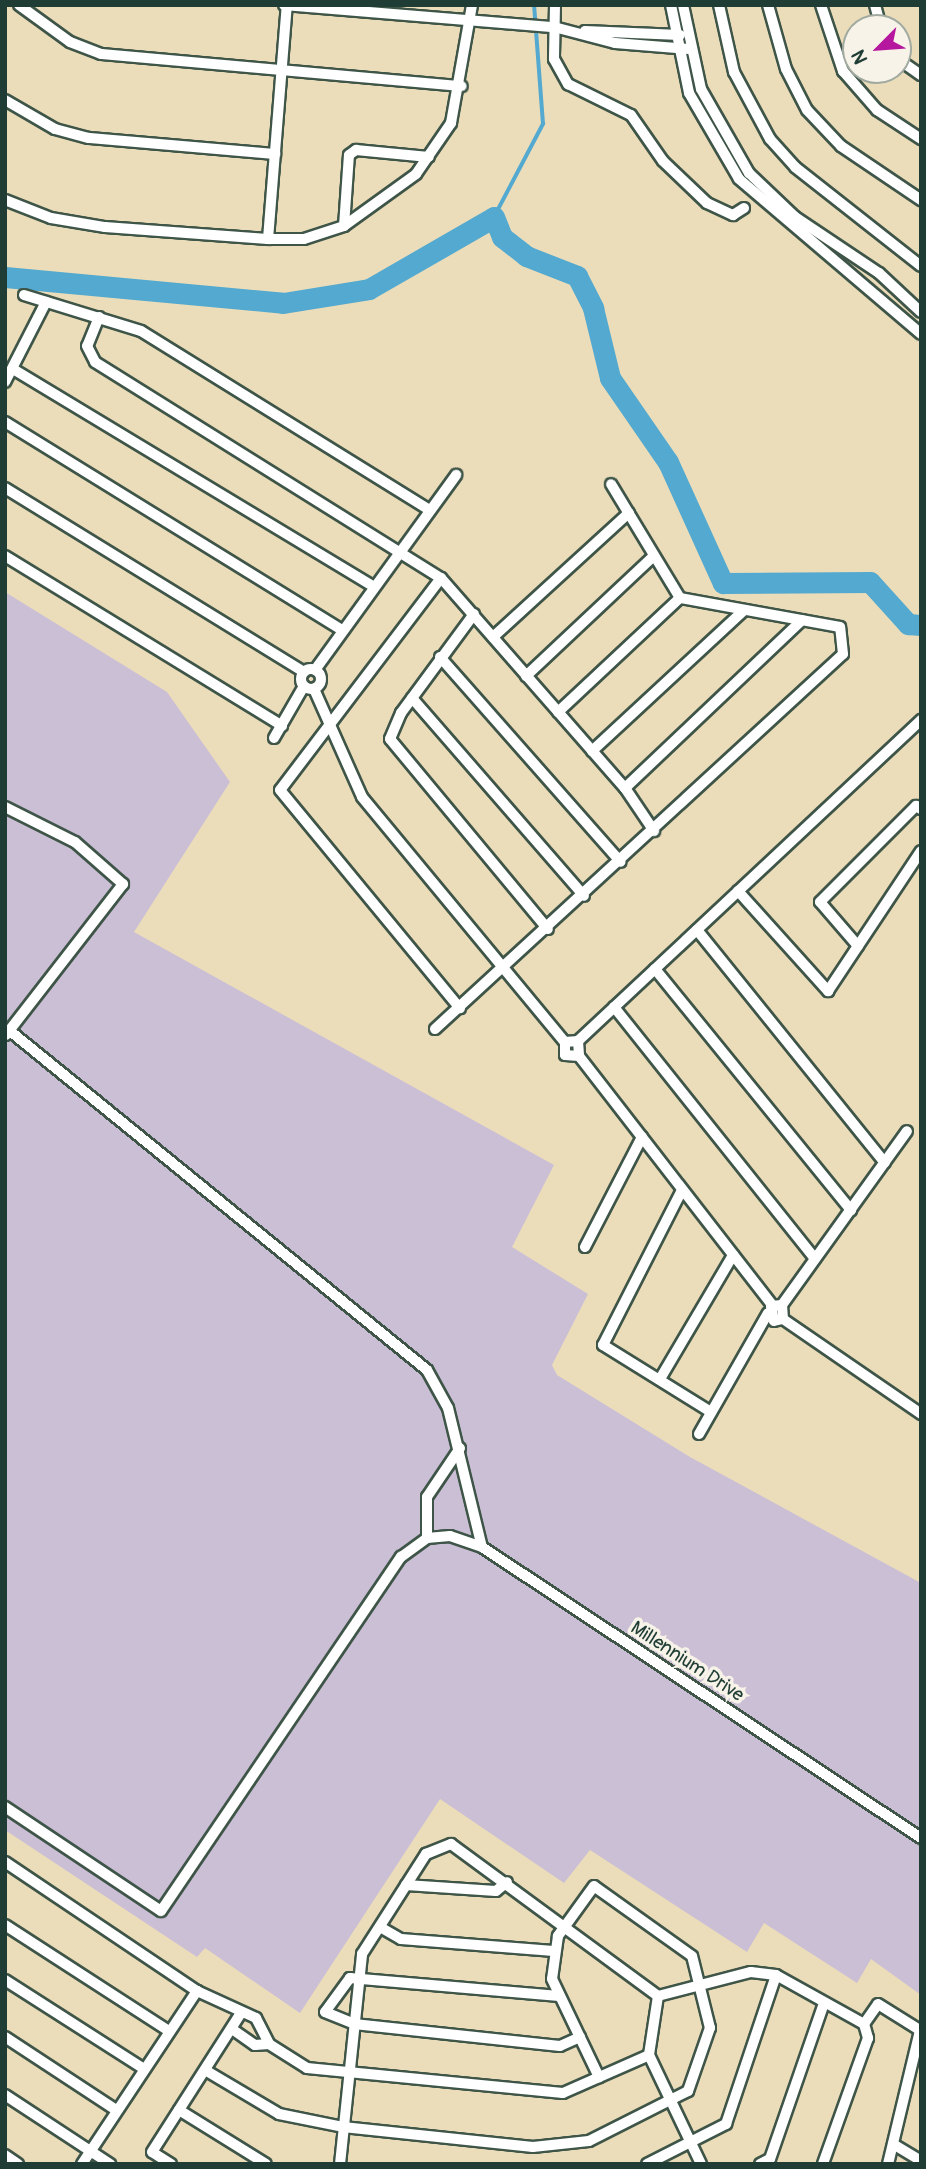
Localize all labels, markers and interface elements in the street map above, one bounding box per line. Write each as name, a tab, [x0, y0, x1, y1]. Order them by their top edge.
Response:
north arrow	[842, 14, 912, 84]
text: N	[846, 46, 873, 68]
street label: Millennium Drive	[626, 1617, 748, 1707]

